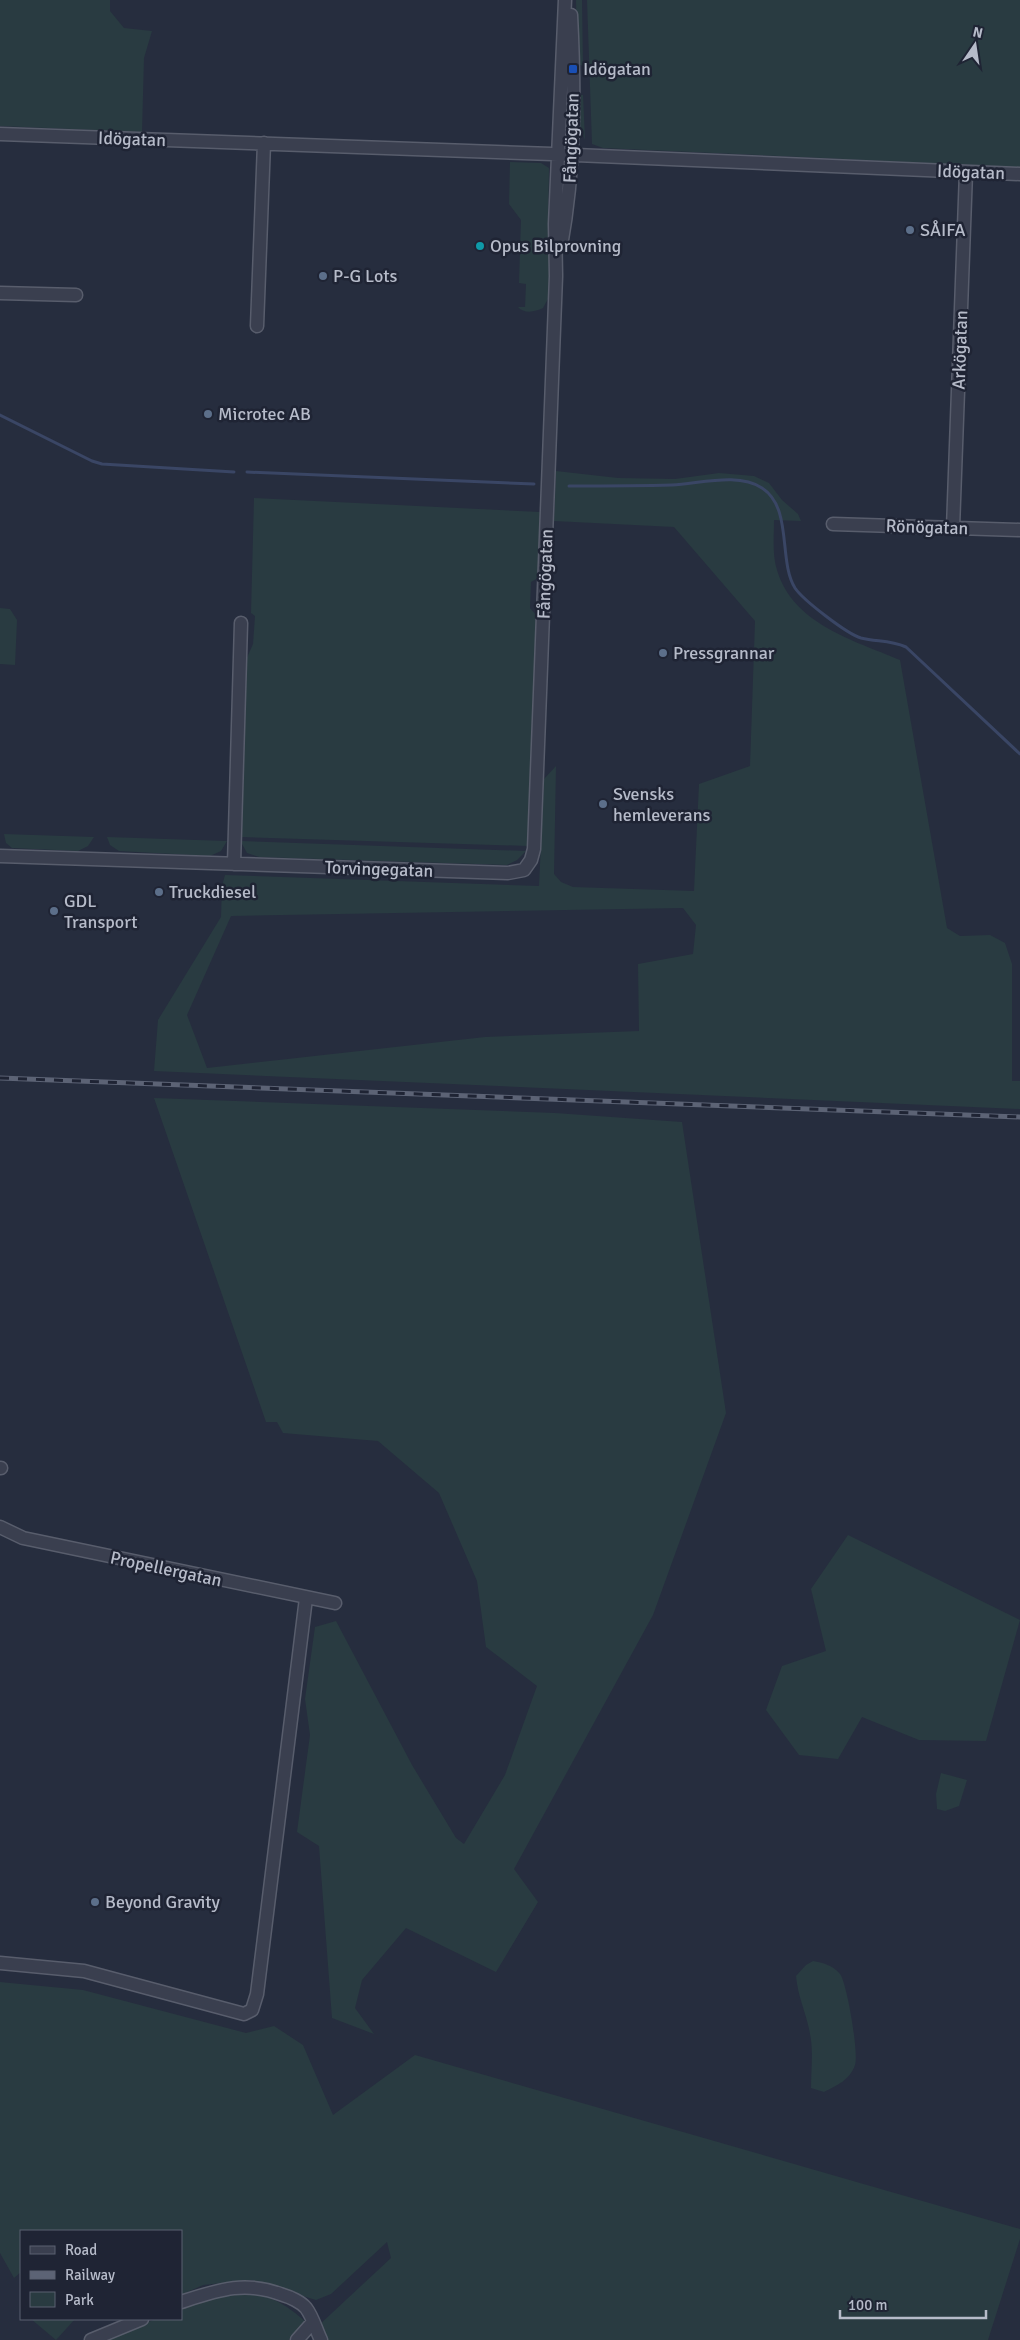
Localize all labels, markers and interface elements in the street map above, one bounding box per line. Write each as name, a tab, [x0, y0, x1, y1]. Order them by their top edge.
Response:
north arrow	[950, 20, 1000, 70]
text: N	[971, 23, 984, 42]
place label: Idögatan	[583, 58, 651, 80]
marker: Idögatan	[567, 63, 579, 75]
street label: Fångögatan	[558, 93, 584, 183]
street label: Idögatan	[98, 127, 166, 151]
street label: Idögatan	[937, 160, 1005, 184]
place label: SÅIFA	[920, 219, 966, 241]
marker: SÅIFA	[904, 224, 916, 236]
place label: Opus Bilprovning	[490, 235, 621, 257]
marker: Opus Bilprovning	[474, 240, 486, 252]
place label: P-G Lots	[333, 265, 397, 287]
marker: P-G Lots	[317, 270, 329, 282]
street label: Arkögatan	[948, 310, 972, 390]
place label: Microtec AB	[218, 403, 311, 425]
marker: Microtec AB	[202, 408, 214, 420]
street label: Rönögatan	[885, 515, 969, 539]
street label: Fångögatan	[532, 529, 558, 619]
place label: Pressgrannar	[673, 642, 775, 664]
marker: Pressgrannar	[657, 647, 669, 659]
place label: Svensks hemleverans	[613, 783, 710, 826]
marker: Svensks hemleverans	[597, 798, 609, 810]
street label: Torvingegatan	[324, 856, 434, 882]
place label: Truckdiesel	[169, 881, 256, 903]
marker: Truckdiesel	[153, 886, 165, 898]
place label: GDL Transport	[64, 890, 138, 933]
marker: GDL Transport	[48, 905, 60, 917]
street label: Propellergatan	[108, 1546, 224, 1592]
place label: Beyond Gravity	[105, 1891, 221, 1913]
marker: Beyond Gravity	[89, 1896, 101, 1908]
legend	[20, 2230, 182, 2320]
text: Road	[65, 2241, 97, 2259]
text: Railway	[65, 2266, 115, 2284]
scale bar	[840, 2288, 986, 2320]
text: Park	[65, 2291, 94, 2309]
text: 100 m	[848, 2296, 888, 2314]

